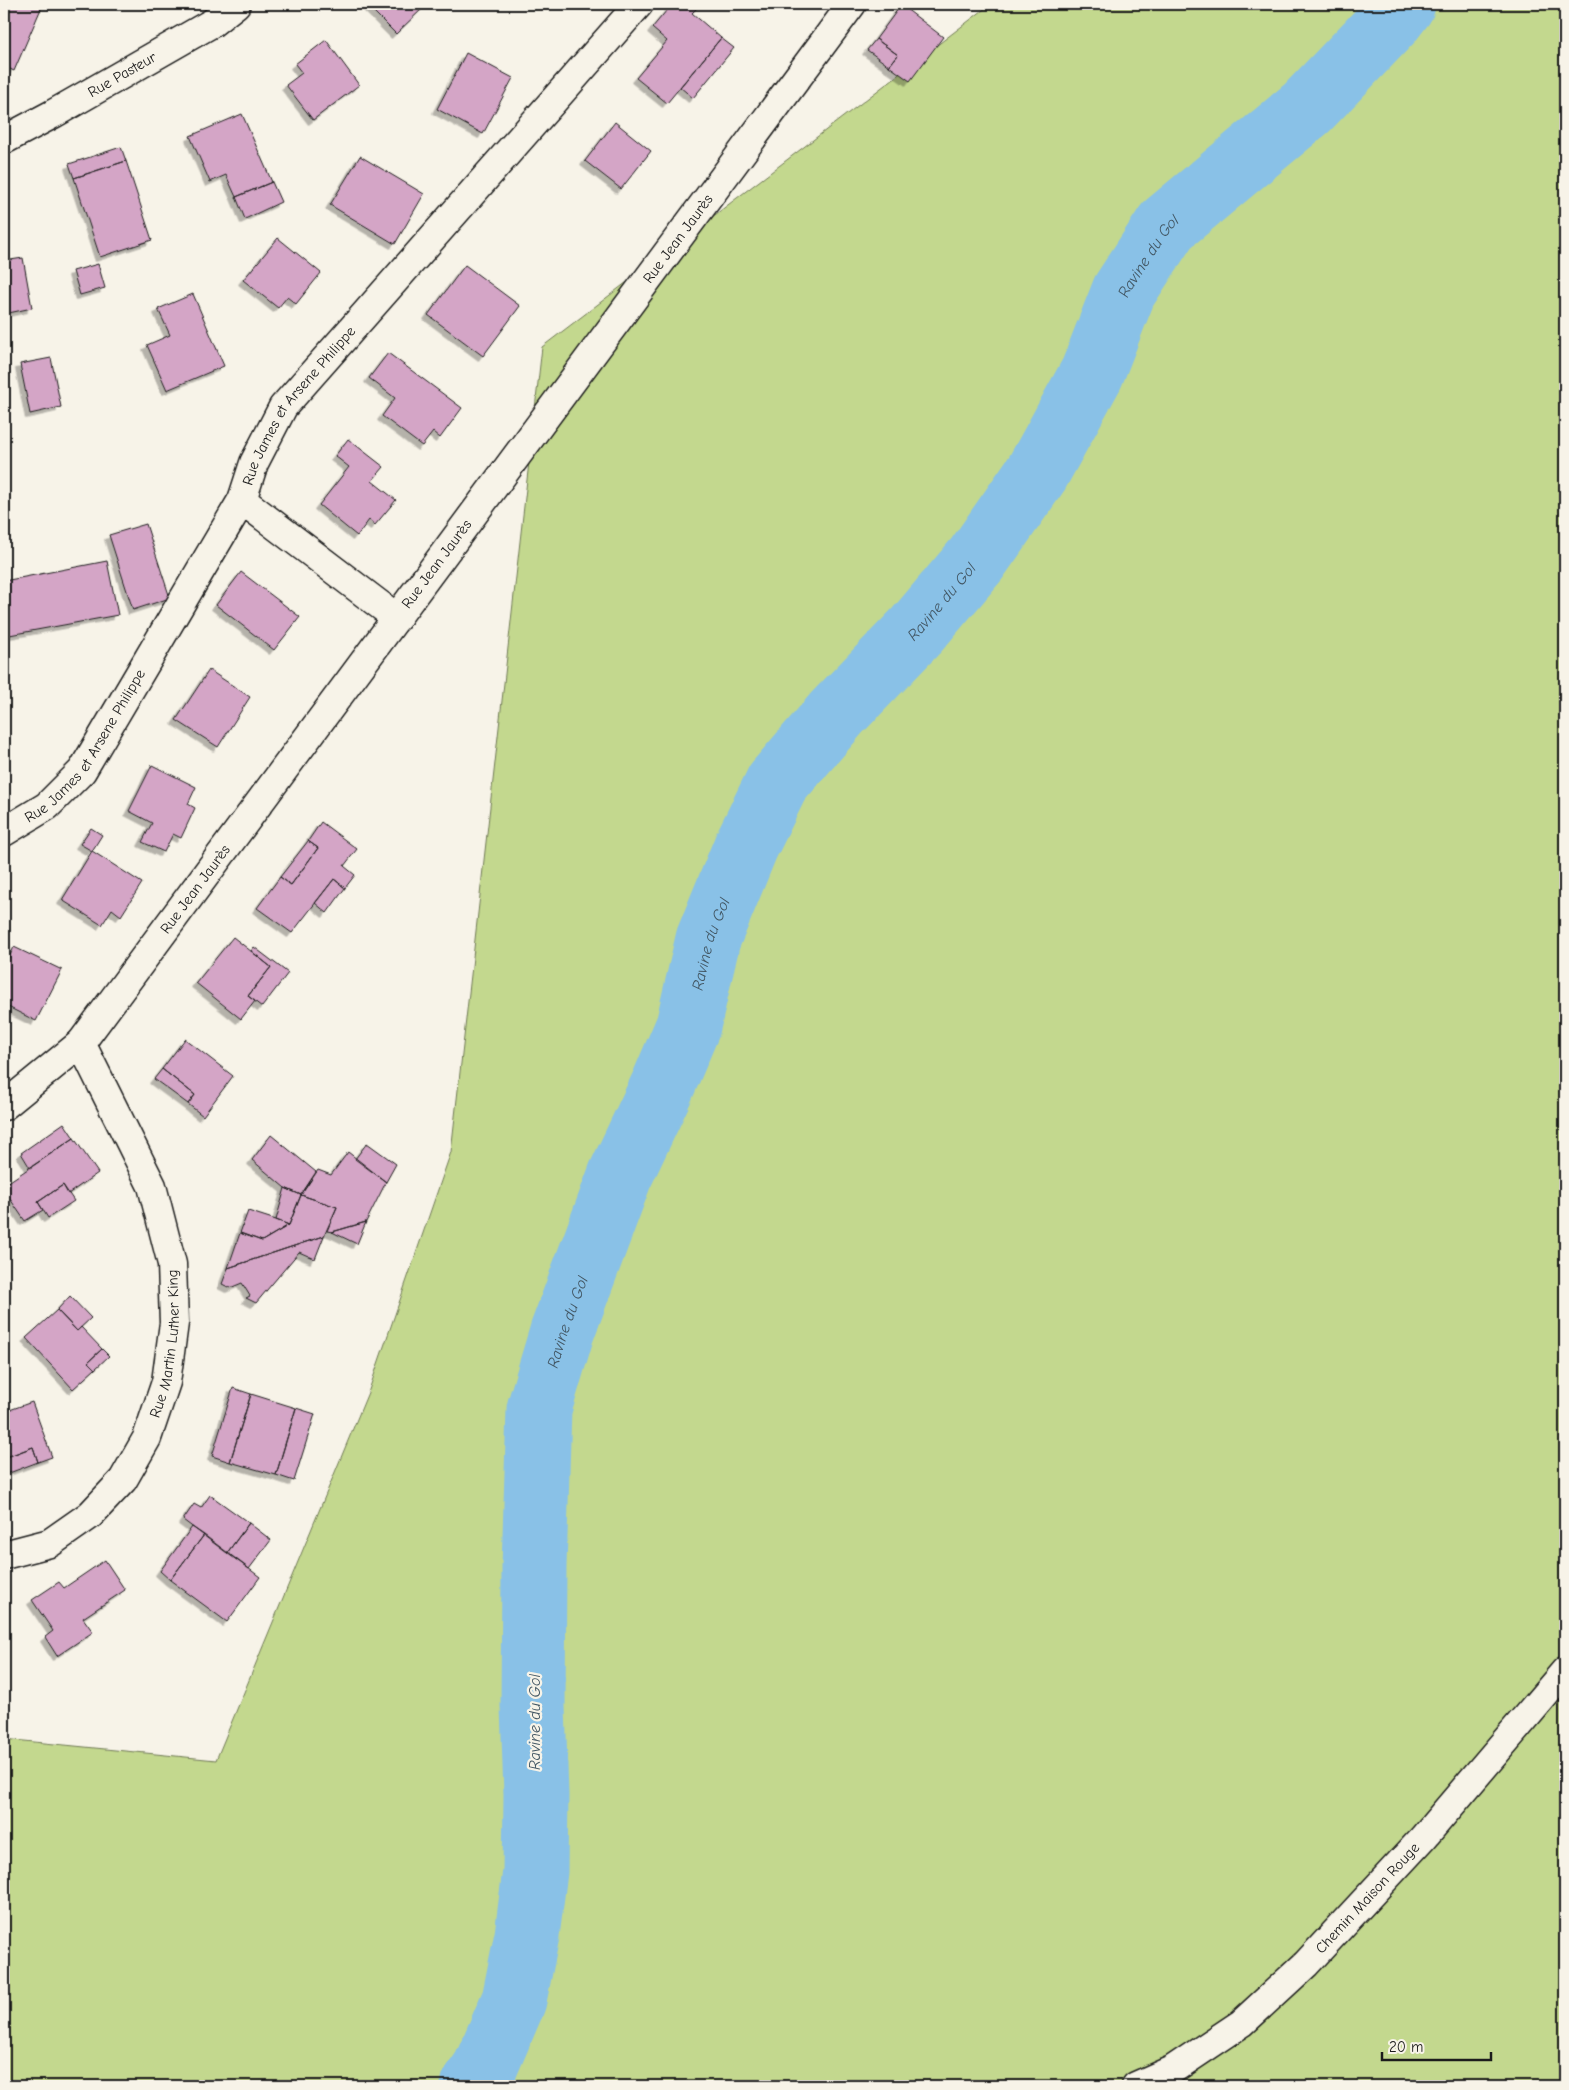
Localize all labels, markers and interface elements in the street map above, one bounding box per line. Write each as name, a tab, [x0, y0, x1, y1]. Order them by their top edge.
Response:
street label: Rue Pasteur	[85, 48, 159, 101]
street label: Rue Jean Jaurès	[639, 191, 717, 287]
water label: Ravine du Gol	[1115, 211, 1183, 300]
street label: Rue James et Arsene Philippe	[238, 322, 360, 488]
street label: Rue Jean Jaurès	[398, 516, 475, 612]
water label: Ravine du Gol	[904, 559, 980, 644]
street label: Rue James et Arsene Philippe	[21, 665, 149, 827]
street label: Rue Jean Jaurès	[156, 841, 234, 937]
water label: Ravine du Gol	[688, 895, 734, 992]
street label: Rue Martin Luther King	[146, 1269, 183, 1420]
water label: Ravine du Gol	[544, 1273, 592, 1370]
water label: Ravine du Gol	[526, 1674, 544, 1770]
street label: Chemin Maison Rouge	[1311, 1838, 1424, 1957]
scale bar	[1382, 2030, 1490, 2062]
text: 20 m	[1389, 2038, 1423, 2056]

